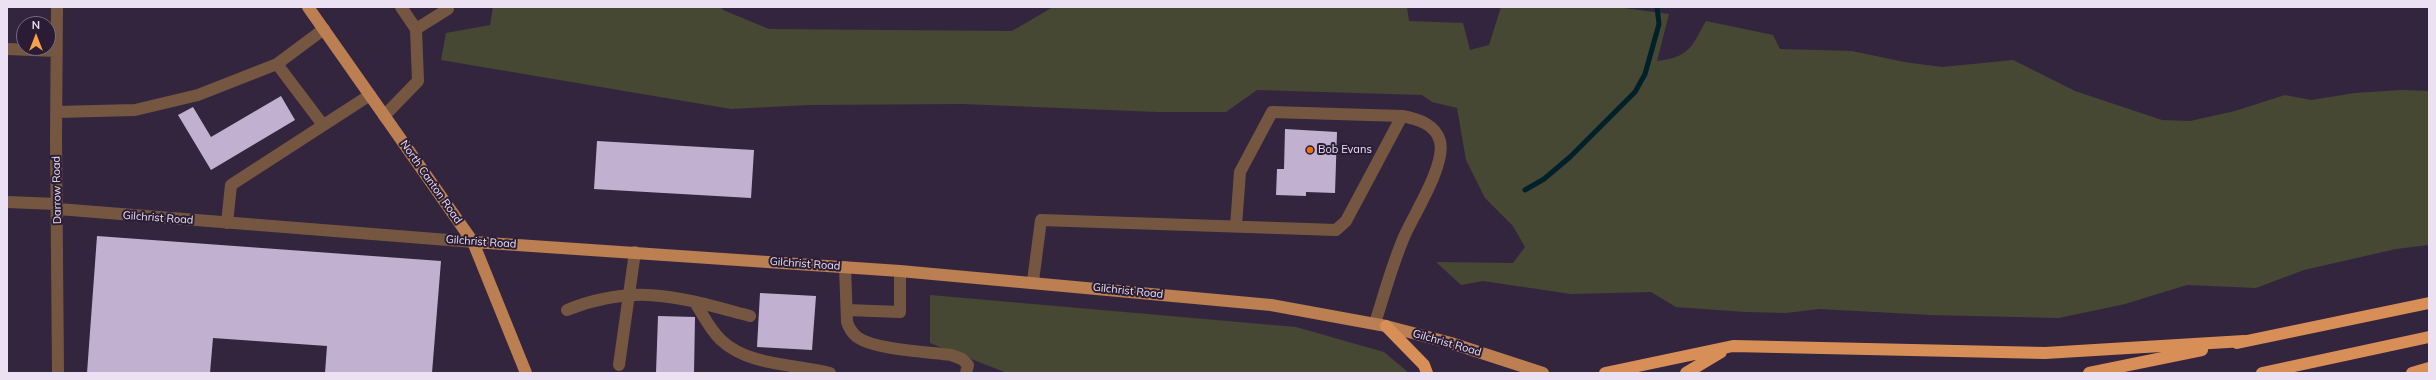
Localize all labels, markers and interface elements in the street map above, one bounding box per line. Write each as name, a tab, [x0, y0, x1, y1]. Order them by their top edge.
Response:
north arrow	[16, 16, 56, 56]
text: N	[32, 18, 40, 32]
street label: North Canton Road	[397, 138, 465, 226]
place label: Bob Evans	[1318, 143, 1372, 157]
marker: Bob Evans	[1305, 145, 1315, 155]
street label: Darrow Road	[50, 156, 64, 224]
street label: Gilchrist Road	[122, 209, 194, 227]
street label: Gilchrist Road	[445, 233, 517, 251]
street label: Gilchrist Road	[769, 255, 841, 273]
street label: Gilchrist Road	[1092, 281, 1164, 301]
street label: Gilchrist Road	[1411, 327, 1483, 359]

